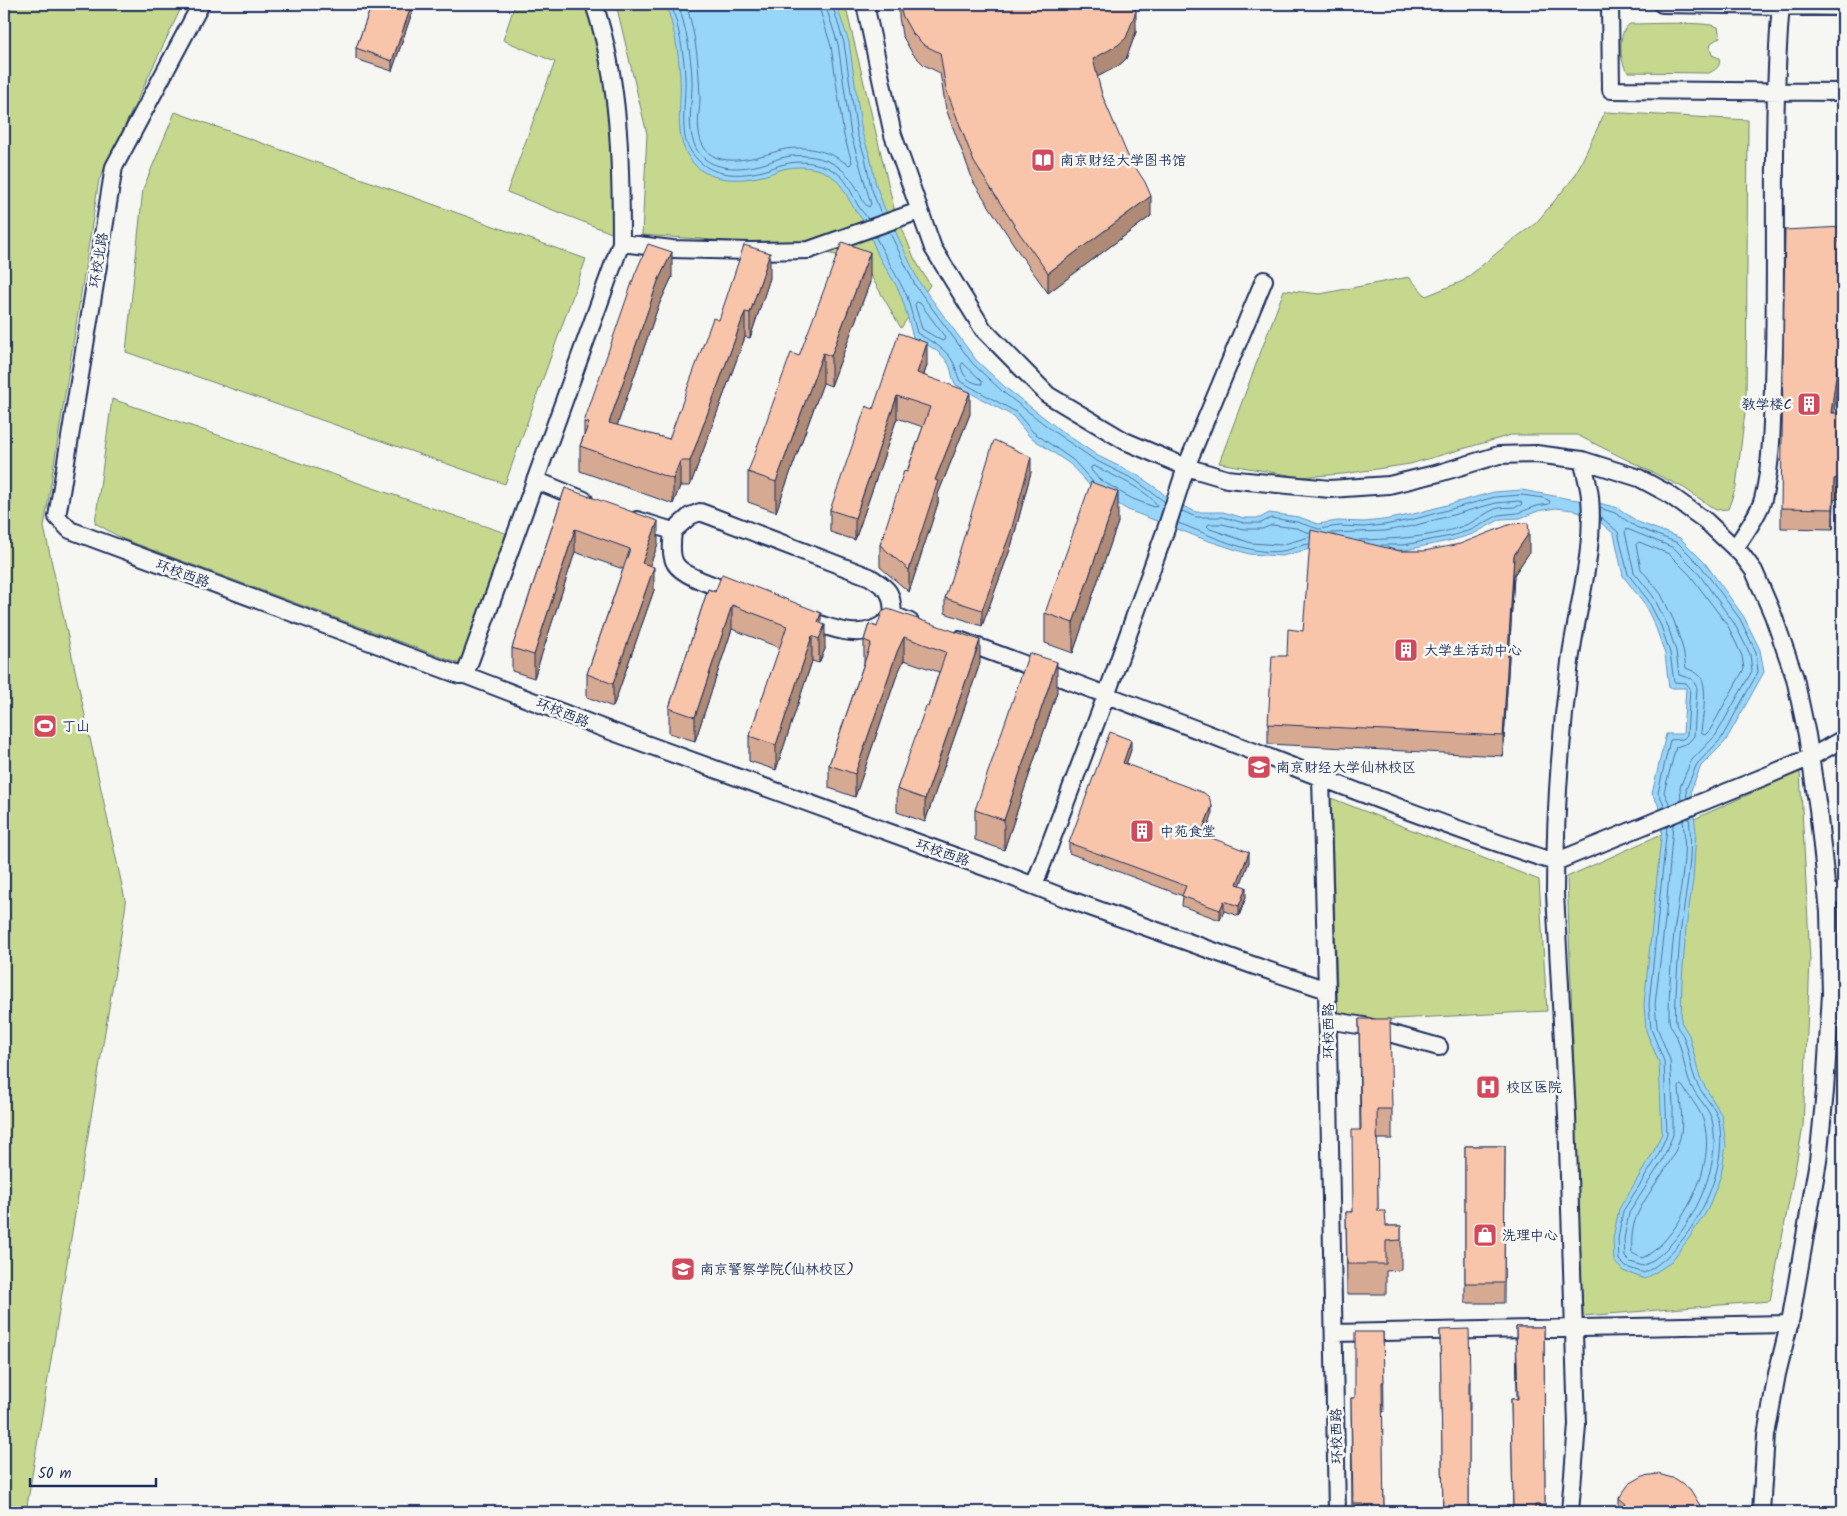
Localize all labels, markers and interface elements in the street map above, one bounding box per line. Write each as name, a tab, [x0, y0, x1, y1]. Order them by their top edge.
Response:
library icon: 南京财经大学图书馆	[1030, 147, 1056, 173]
place label: 南京财经大学图书馆	[1060, 150, 1186, 172]
street label: 环校北路	[84, 231, 114, 290]
building icon: 教学楼C	[1796, 391, 1822, 417]
place label: 教学楼C	[1742, 394, 1792, 416]
street label: 环校西路	[153, 554, 213, 594]
building icon: 大学生活动中心	[1393, 637, 1419, 663]
place label: 大学生活动中心	[1424, 640, 1522, 662]
street label: 环校西路	[533, 692, 593, 734]
sports icon: 丁山	[32, 713, 58, 739]
place label: 丁山	[62, 716, 90, 738]
school or university icon: 南京财经大学仙林校区	[1246, 754, 1272, 780]
place label: 南京财经大学仙林校区	[1276, 757, 1416, 779]
building icon: 中苑食堂	[1129, 818, 1155, 844]
place label: 中苑食堂	[1160, 821, 1216, 843]
street label: 环校西路	[913, 833, 973, 872]
street label: 环校西路	[1318, 1003, 1340, 1059]
hospital icon: 校区医院	[1475, 1074, 1501, 1100]
place label: 校区医院	[1506, 1077, 1562, 1099]
shop icon: 洗理中心	[1472, 1222, 1498, 1248]
place label: 洗理中心	[1502, 1225, 1558, 1247]
school or university icon: 南京警察学院(仙林校区)	[670, 1256, 696, 1282]
place label: 南京警察学院(仙林校区)	[700, 1259, 854, 1281]
street label: 环校西路	[1326, 1408, 1348, 1464]
scale bar	[30, 1456, 156, 1488]
text: 50 m	[38, 1462, 72, 1486]

